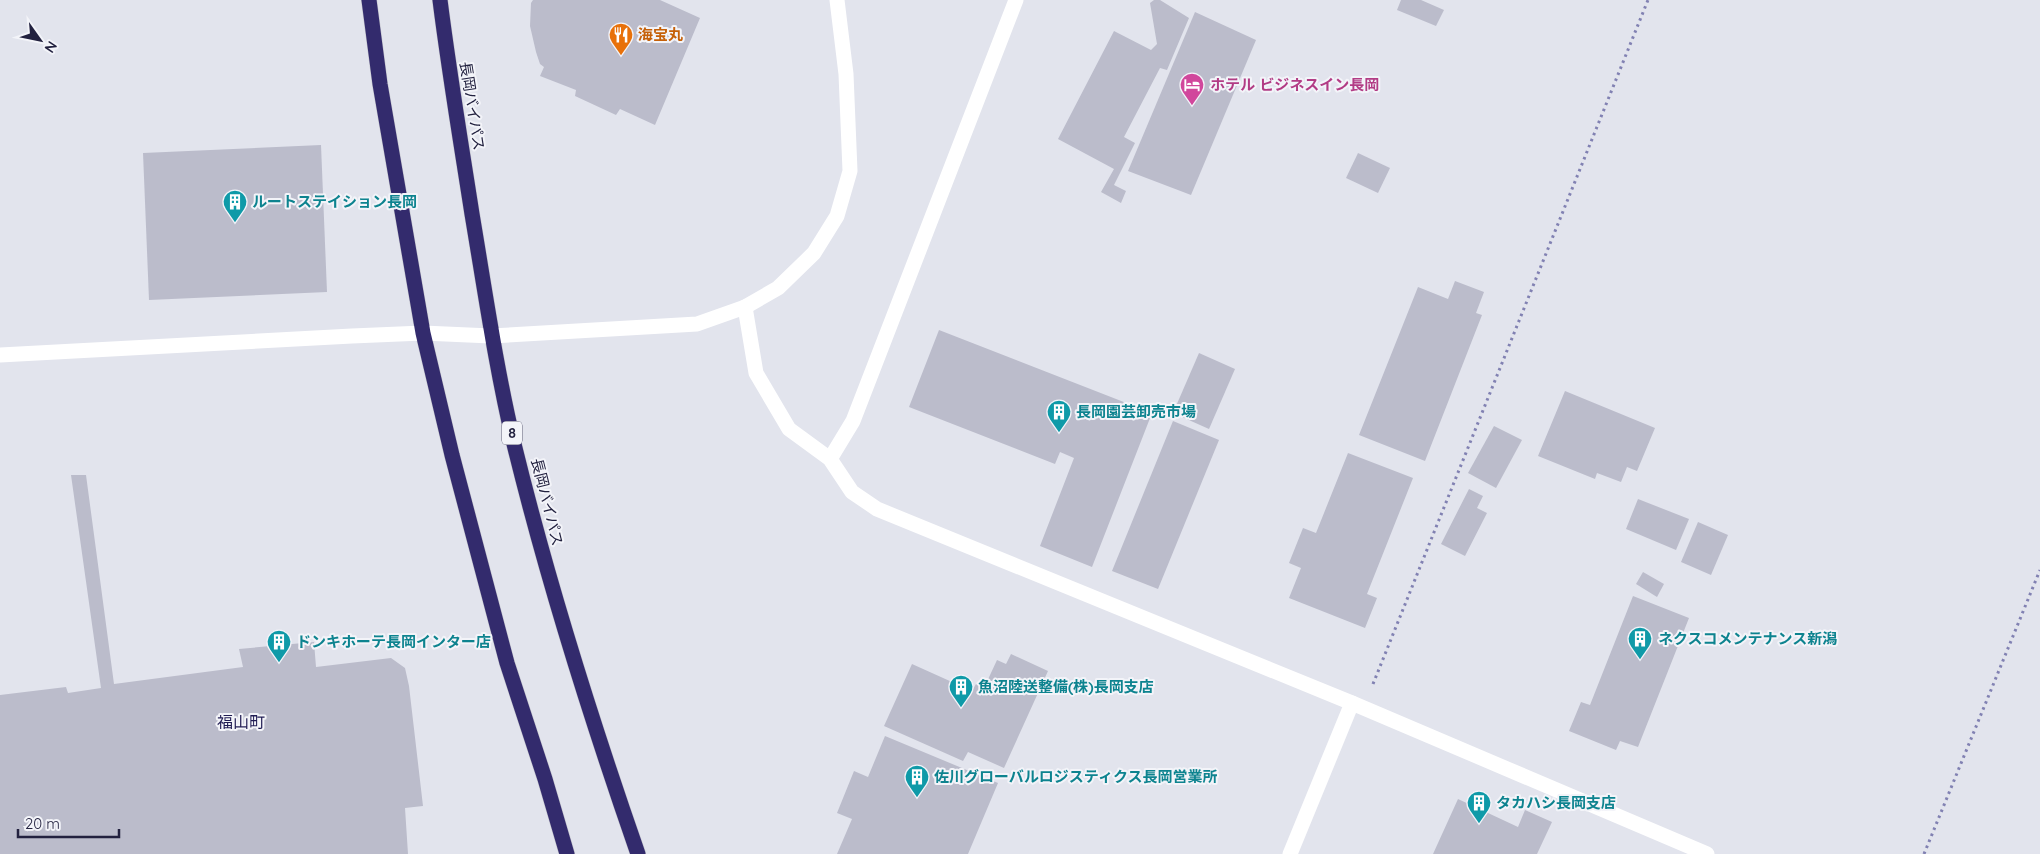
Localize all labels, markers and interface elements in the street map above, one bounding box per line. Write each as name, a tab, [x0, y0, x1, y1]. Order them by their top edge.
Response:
north arrow	[15, 15, 65, 65]
restaurant icon: 海宝丸	[608, 22, 634, 56]
place label: 海宝丸	[638, 25, 683, 44]
text: N	[41, 38, 61, 56]
street label: 長岡バイパス	[456, 60, 489, 152]
hotel icon: ホテル ビジネスイン長岡	[1179, 72, 1205, 106]
place label: ホテル ビジネスイン長岡	[1210, 75, 1379, 94]
building icon: ルートステイション長岡	[222, 189, 248, 223]
place label: ルートステイション長岡	[252, 192, 417, 211]
building icon: 長岡園芸卸売市場	[1046, 399, 1072, 433]
place label: 長岡園芸卸売市場	[1076, 402, 1196, 421]
road number: 8	[502, 422, 522, 444]
street label: 長岡バイパス	[527, 456, 568, 548]
building icon: ネクスコメンテナンス新潟	[1627, 626, 1653, 660]
building icon: ドンキホーテ長岡インター店	[266, 629, 292, 663]
place label: ネクスコメンテナンス新潟	[1658, 629, 1837, 648]
place label: ドンキホーテ長岡インター店	[296, 632, 491, 651]
building icon: 魚沼陸送整備(株)長岡支店	[948, 674, 974, 708]
place label: 魚沼陸送整備(株)長岡支店	[978, 677, 1154, 696]
district label: 福山町	[217, 712, 265, 732]
building icon: 佐川グローバルロジスティクス長岡営業所	[904, 764, 930, 798]
place label: 佐川グローバルロジスティクス長岡営業所	[934, 767, 1218, 786]
building icon: タカハシ長岡支店	[1466, 790, 1492, 824]
place label: タカハシ長岡支店	[1496, 793, 1616, 812]
scale bar	[18, 806, 119, 838]
text: 20 m	[25, 814, 60, 833]

